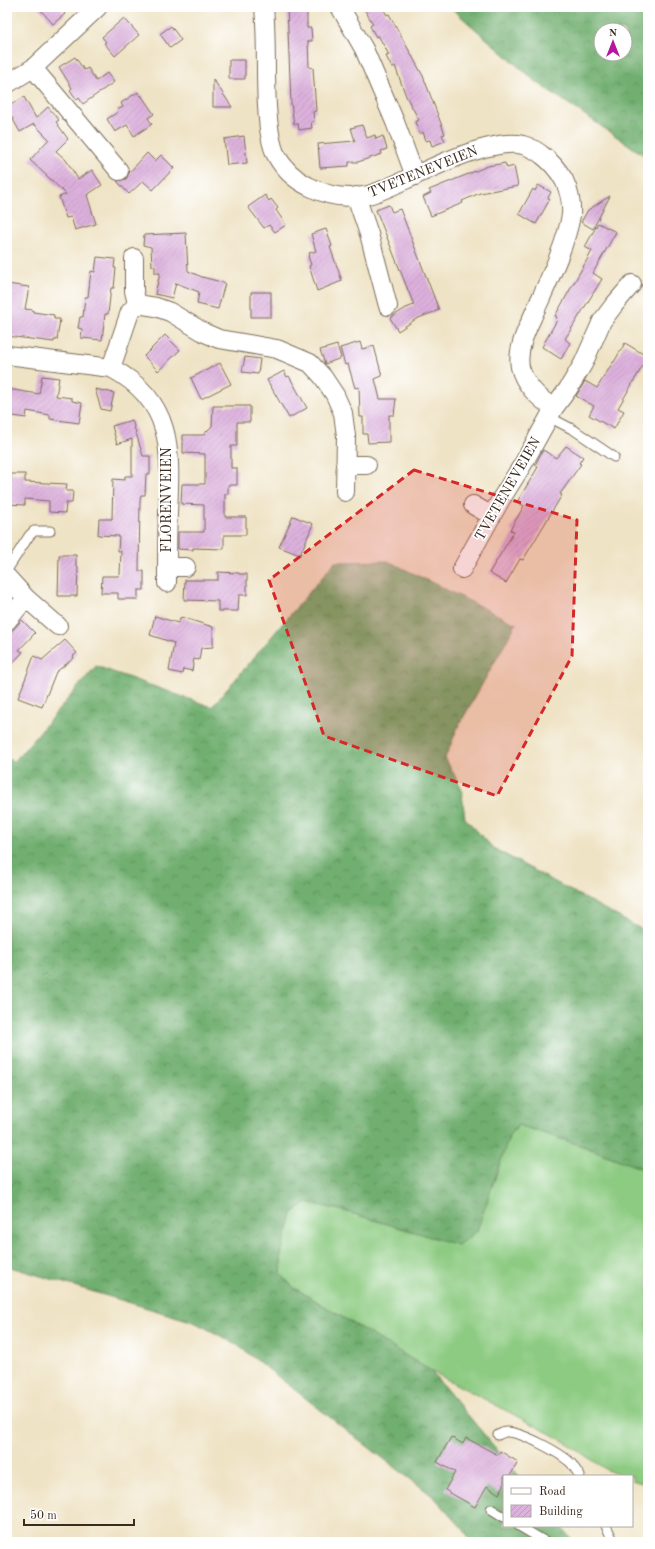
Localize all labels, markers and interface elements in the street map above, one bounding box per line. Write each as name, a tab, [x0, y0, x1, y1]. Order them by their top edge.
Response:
north arrow	[593, 22, 633, 62]
text: N	[609, 28, 618, 39]
street label: TVETENEVEIEN	[366, 144, 480, 200]
street label: TVETENEVEIEN	[473, 435, 543, 543]
street label: FLORENVEIEN	[160, 447, 174, 553]
legend	[503, 1475, 633, 1527]
text: Road	[539, 1486, 566, 1498]
scale bar	[24, 1501, 134, 1527]
text: Building	[539, 1506, 583, 1518]
text: 50 m	[30, 1509, 57, 1522]

